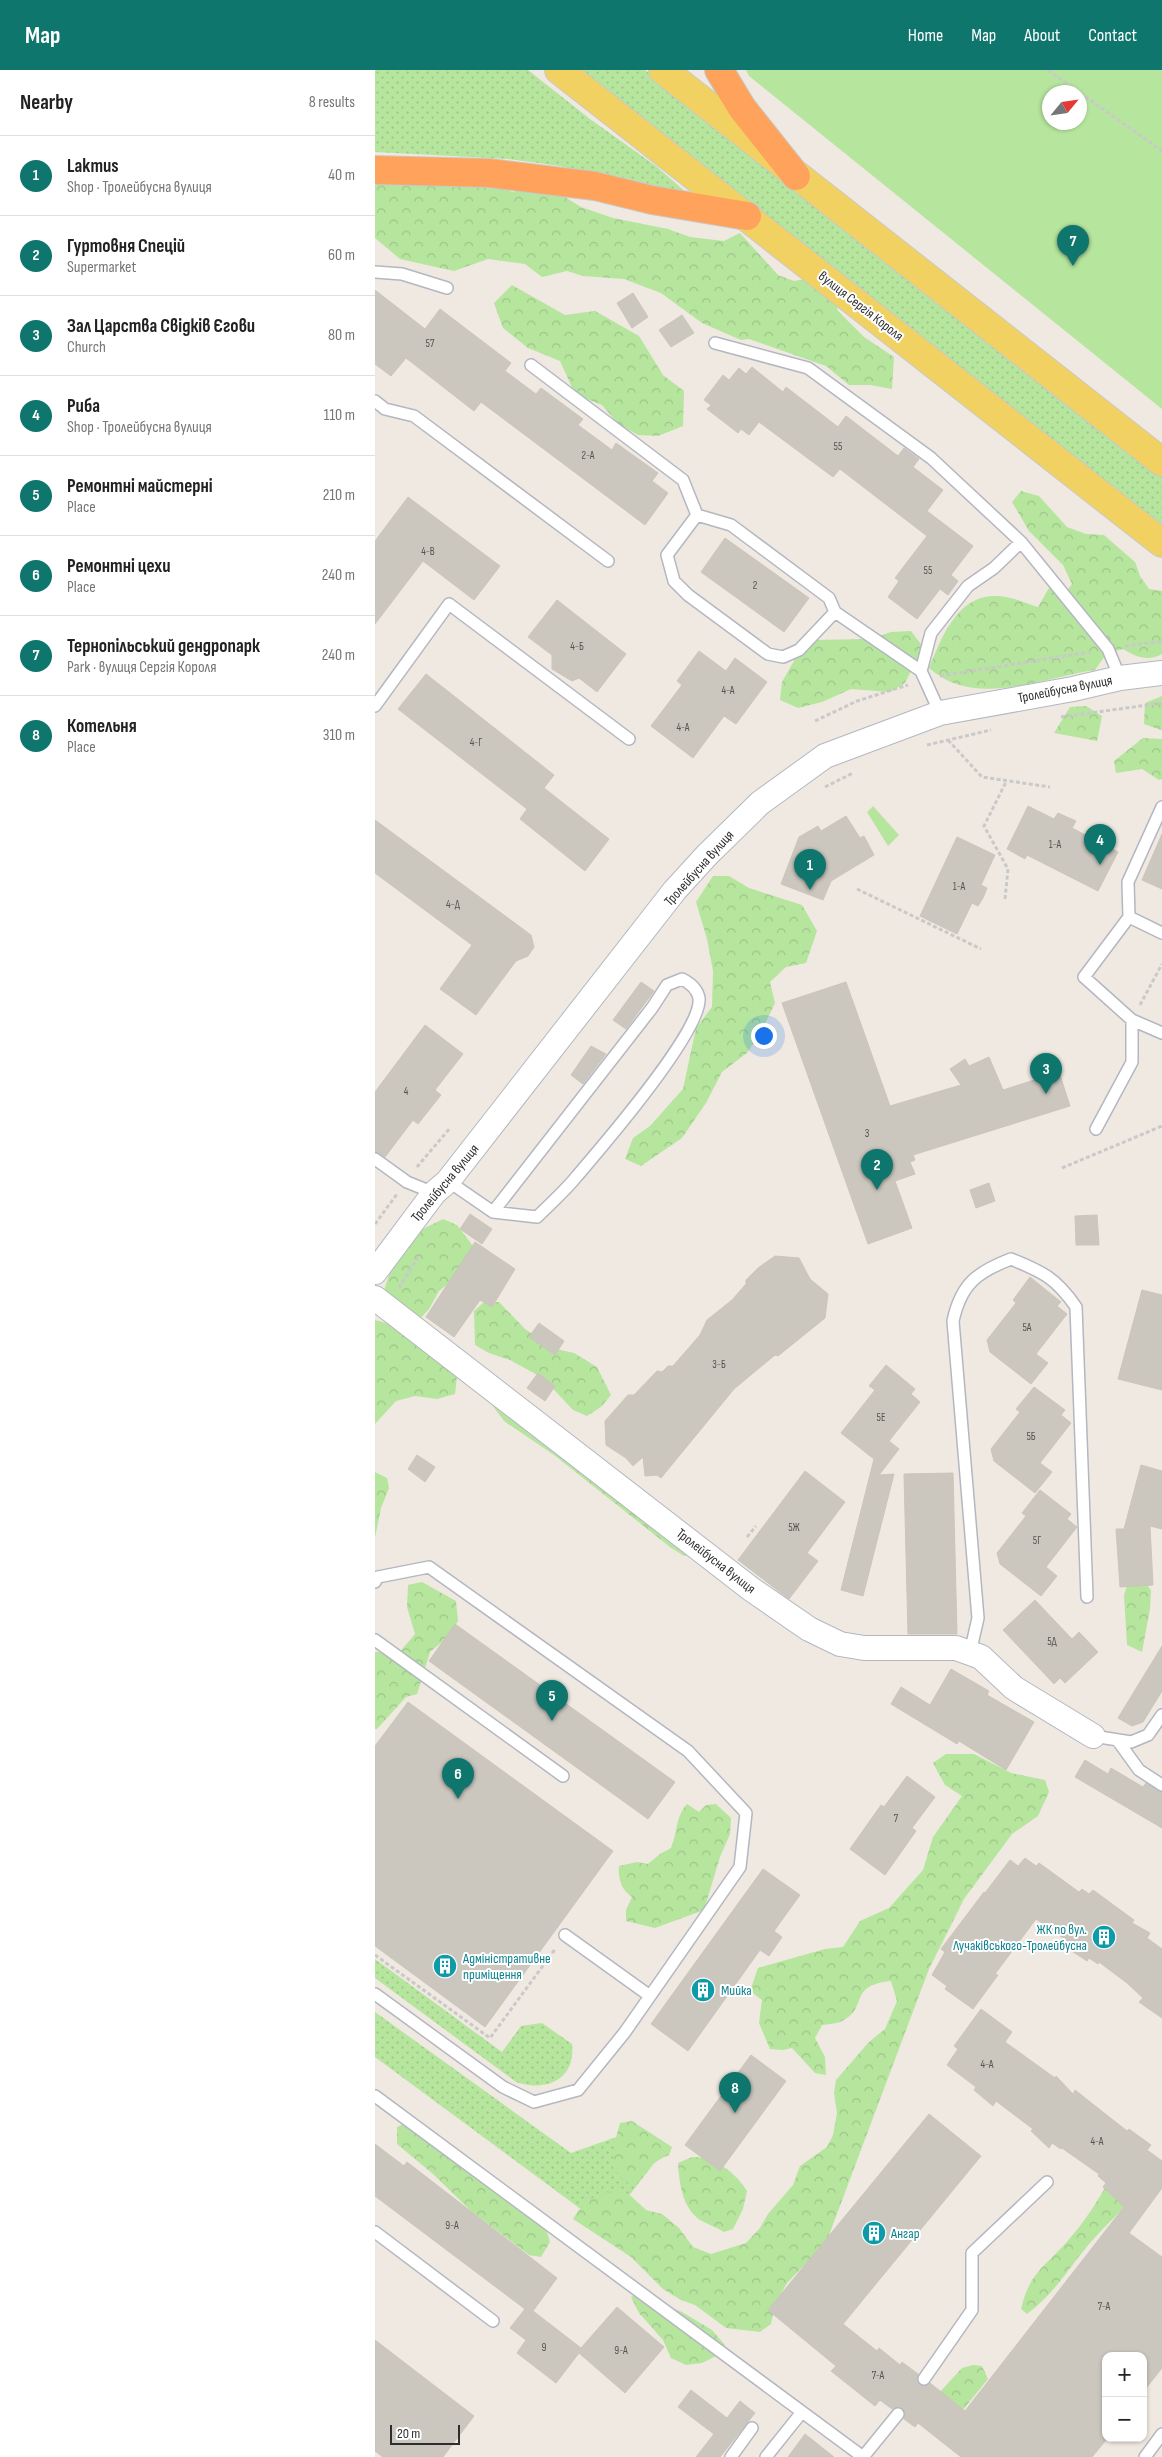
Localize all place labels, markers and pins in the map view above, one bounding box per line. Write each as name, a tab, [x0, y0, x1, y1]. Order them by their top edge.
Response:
pin: 7	[1057, 225, 1089, 266]
pin: 4	[1084, 824, 1116, 865]
pin: 1	[794, 849, 826, 890]
pin: 3	[1030, 1053, 1062, 1094]
pin: 2	[861, 1149, 893, 1190]
pin: 5	[536, 1680, 568, 1721]
pin: 6	[442, 1758, 474, 1799]
place label: ЖК по вул. Лучаківського-Тролейбусна	[952, 1921, 1087, 1954]
building icon: ЖК по вул. Лучаківського-Тролейбусна	[1091, 1924, 1117, 1950]
place label: Адміністративне приміщення	[462, 1950, 551, 1983]
building icon: Адміністративне приміщення	[432, 1953, 458, 1979]
building icon: Мийка	[690, 1977, 716, 2003]
place label: Мийка	[721, 1982, 752, 1999]
pin: 8	[719, 2072, 751, 2113]
building icon: Ангар	[861, 2220, 887, 2246]
place label: Ангар	[890, 2225, 920, 2242]

